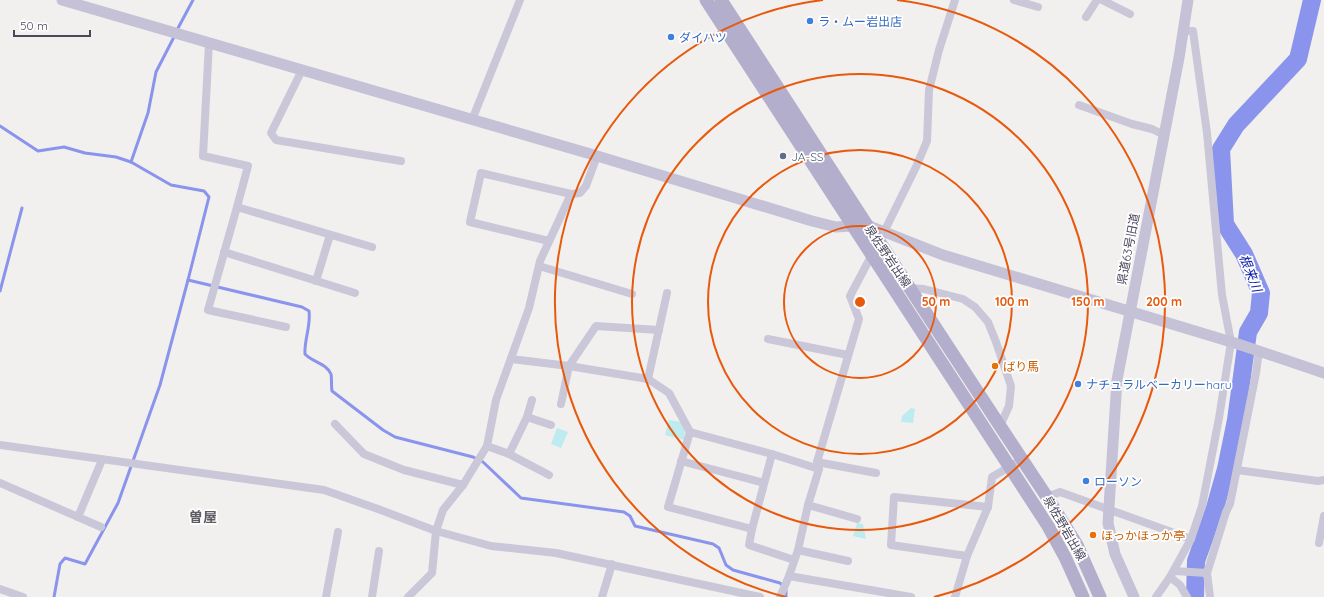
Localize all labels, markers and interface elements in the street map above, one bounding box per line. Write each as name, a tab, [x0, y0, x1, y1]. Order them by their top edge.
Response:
scale bar	[14, 12, 90, 38]
place label: ラ・ムー岩出店	[818, 14, 902, 29]
marker: ラ・ムー岩出店	[805, 16, 815, 26]
text: 50 m	[20, 18, 48, 33]
place label: ダイハツ	[679, 30, 727, 45]
marker: ダイハツ	[666, 32, 676, 42]
place label: JA-SS	[791, 149, 824, 164]
marker: JA-SS	[778, 151, 788, 161]
street label: 県道63号旧道	[1114, 212, 1142, 286]
street label: 泉佐野岩出線	[862, 222, 914, 290]
water label: 根来川	[1237, 252, 1266, 296]
text: 50 m	[922, 294, 950, 309]
text: 100 m	[995, 294, 1029, 309]
text: 150 m	[1071, 294, 1105, 309]
text: 200 m	[1146, 294, 1182, 309]
centre of rings	[853, 295, 867, 309]
place label: ばり馬	[1003, 359, 1039, 374]
marker: ばり馬	[990, 361, 1000, 371]
place label: ナチュラルベーカリーharu	[1086, 377, 1232, 392]
marker: ナチュラルベーカリーharu	[1073, 379, 1083, 389]
place label: ローソン	[1094, 474, 1142, 489]
marker: ローソン	[1081, 476, 1091, 486]
street label: 泉佐野岩出線	[1041, 493, 1089, 563]
district label: 曽屋	[189, 508, 217, 526]
place label: ほっかほっか亭	[1101, 528, 1185, 543]
marker: ほっかほっか亭	[1088, 530, 1098, 540]

